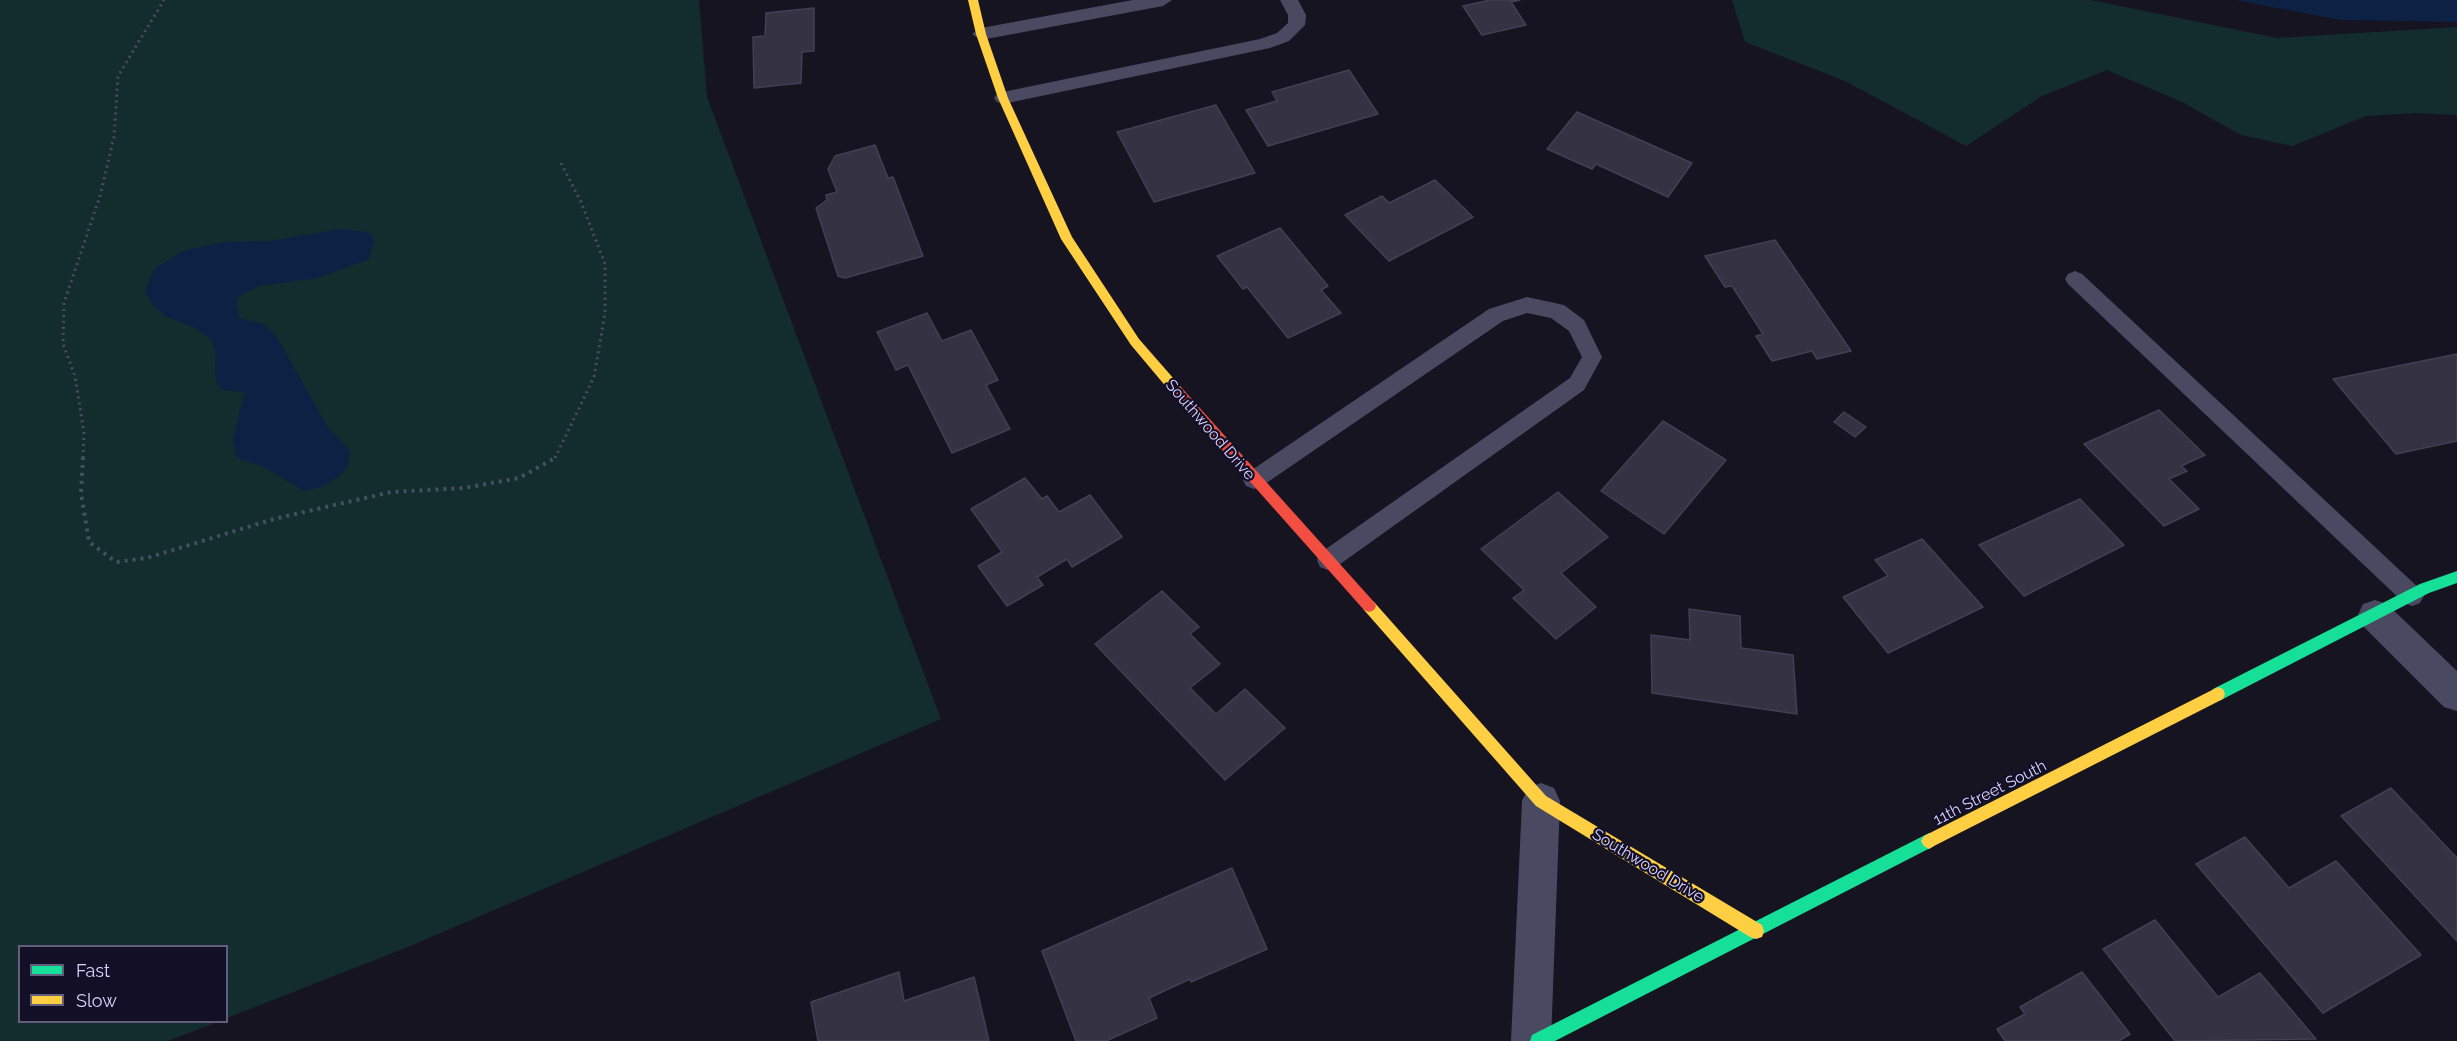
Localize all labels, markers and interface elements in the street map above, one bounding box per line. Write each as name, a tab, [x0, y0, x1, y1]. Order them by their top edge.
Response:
street label: Southwood Drive	[1161, 376, 1259, 484]
street label: 11th Street South	[1930, 756, 2050, 830]
street label: Southwood Drive	[1589, 825, 1707, 907]
legend	[18, 945, 228, 1023]
text: Fast	[76, 960, 110, 981]
text: Slow	[76, 990, 117, 1011]

